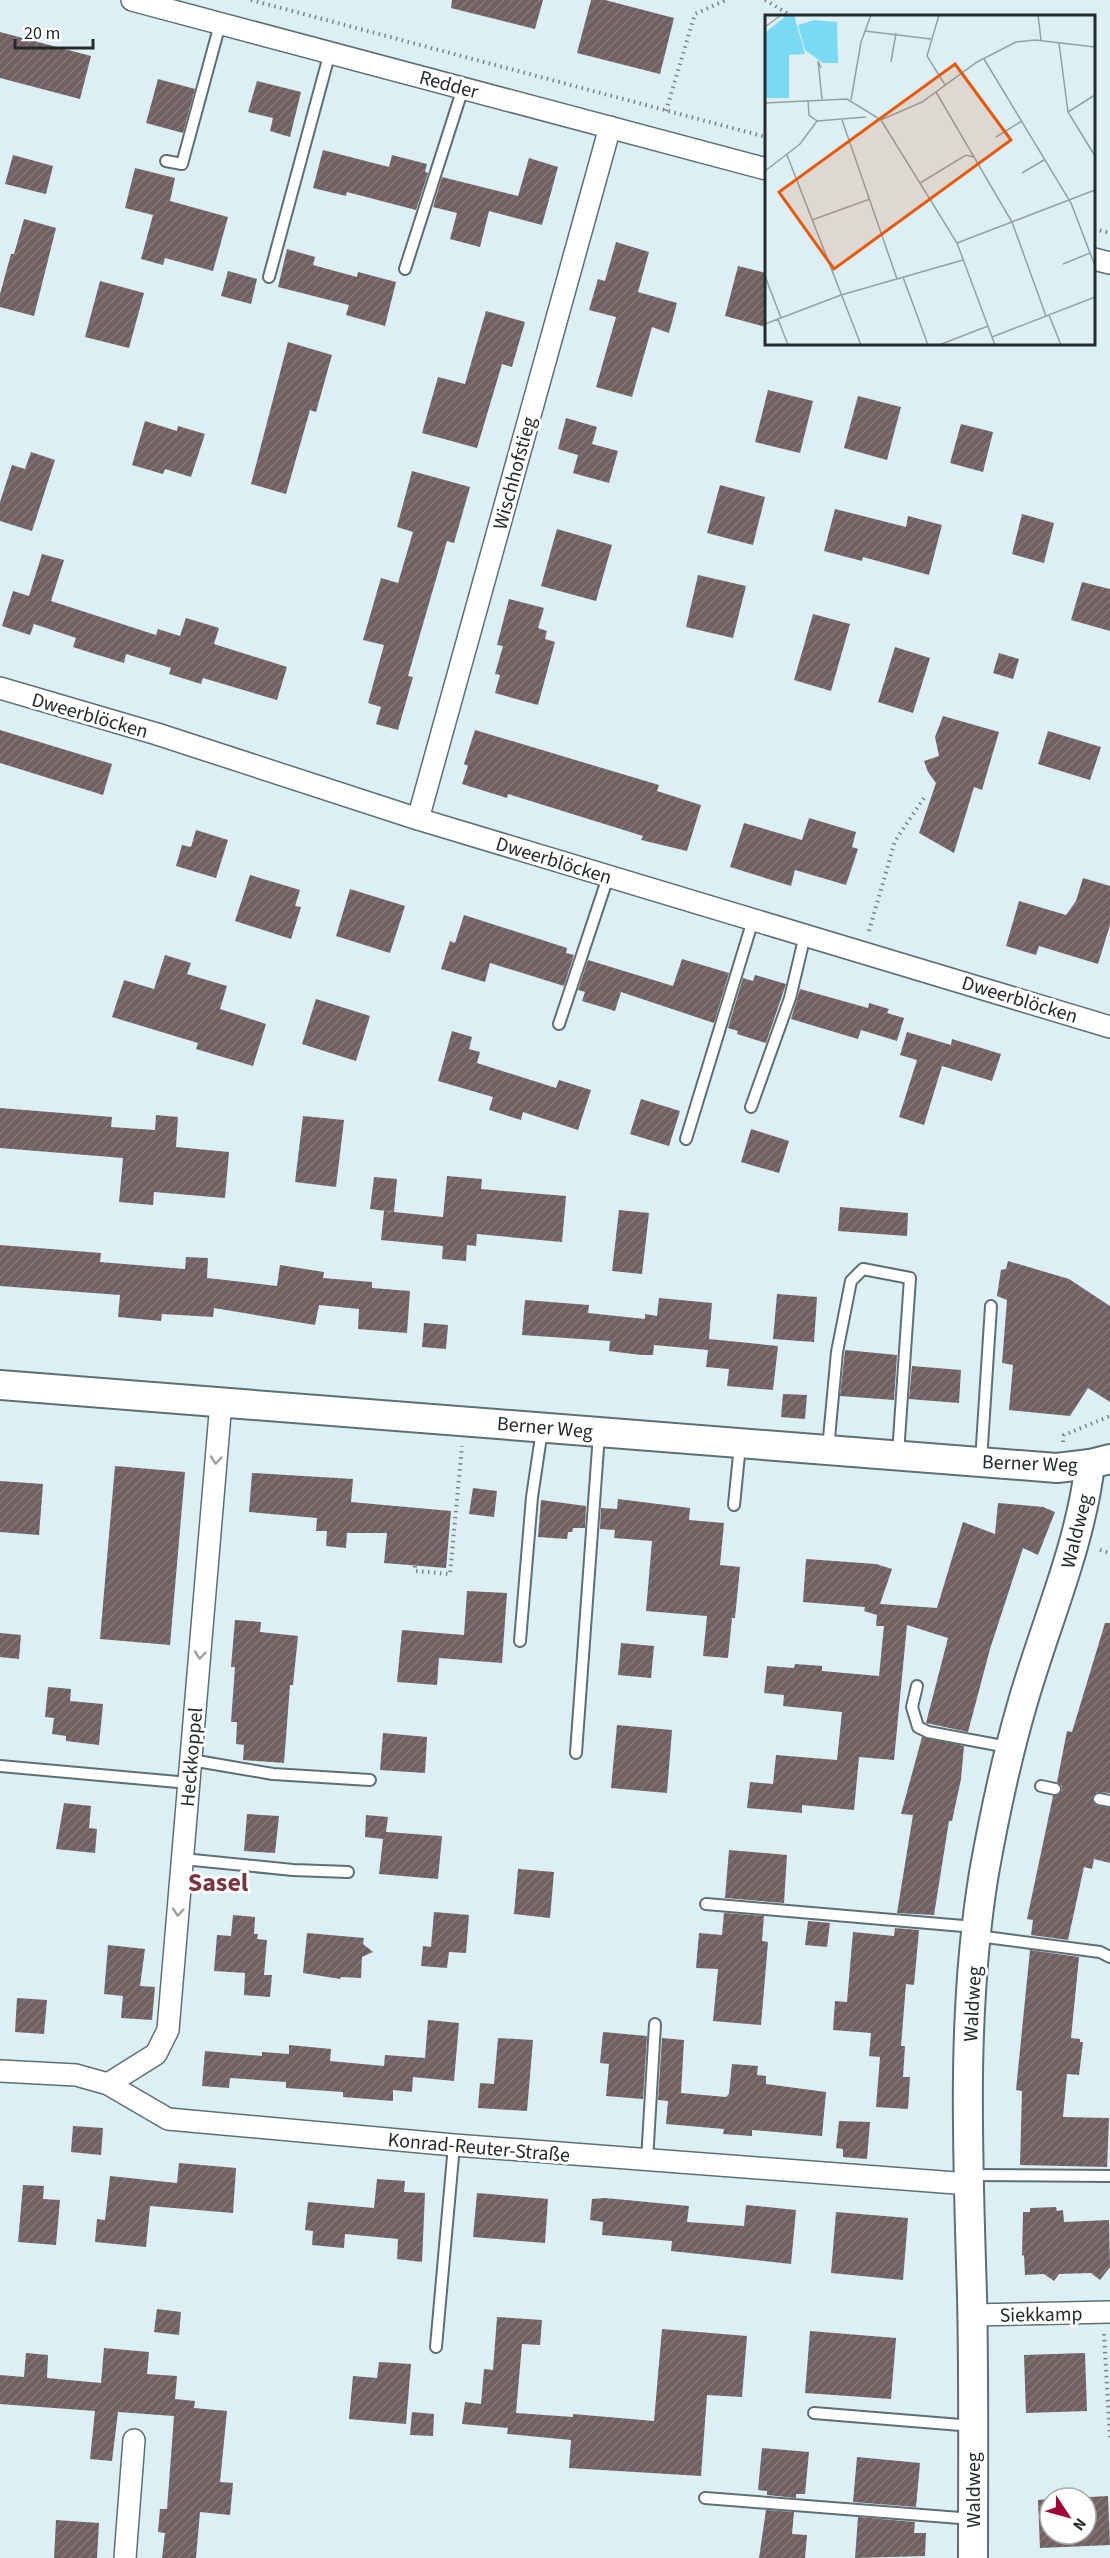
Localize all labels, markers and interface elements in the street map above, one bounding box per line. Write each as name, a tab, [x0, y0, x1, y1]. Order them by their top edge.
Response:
scale bar	[15, 12, 93, 50]
inset map	[765, 15, 1095, 345]
text: 20 m	[24, 21, 60, 46]
street label: Redder	[416, 64, 481, 106]
street label: Wischhofstieg	[486, 414, 543, 533]
street label: Dweerblöcken	[28, 686, 151, 746]
street label: Dweerblöcken	[492, 830, 615, 892]
street label: Dweerblöcken	[958, 969, 1081, 1031]
street label: Berner Weg	[496, 1410, 594, 1446]
street label: Berner Weg	[982, 1448, 1078, 1480]
one-way arrow	[210, 1456, 223, 1465]
street label: Waldweg	[1054, 1491, 1100, 1571]
one-way arrow	[194, 1650, 207, 1659]
street label: Heckkoppel	[174, 1706, 210, 1808]
district label: Sasel	[188, 1864, 249, 1901]
one-way arrow	[172, 1907, 185, 1916]
street label: Waldweg	[957, 1965, 989, 2043]
street label: Konrad-Reuter-Straße	[387, 2126, 571, 2170]
street label: Siekkamp	[999, 2300, 1083, 2330]
street label: Waldweg	[960, 2452, 988, 2528]
north arrow	[1038, 2486, 1098, 2546]
text: N	[1067, 2513, 1091, 2535]

